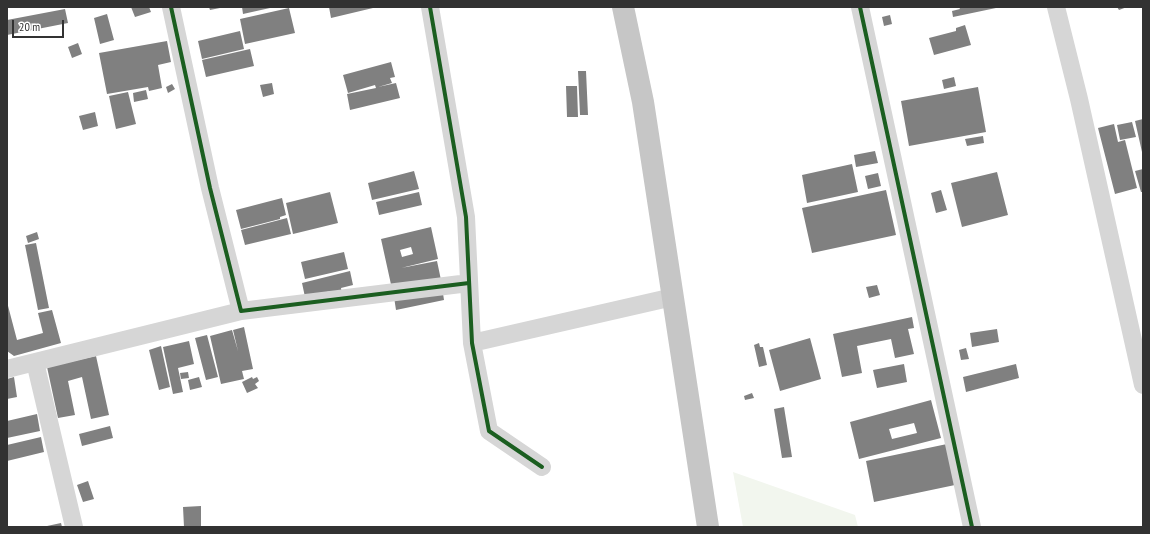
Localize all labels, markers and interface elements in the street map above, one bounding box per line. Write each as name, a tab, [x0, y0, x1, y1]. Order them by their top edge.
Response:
scale bar	[14, 12, 66, 38]
text: 20 m	[19, 19, 40, 34]

